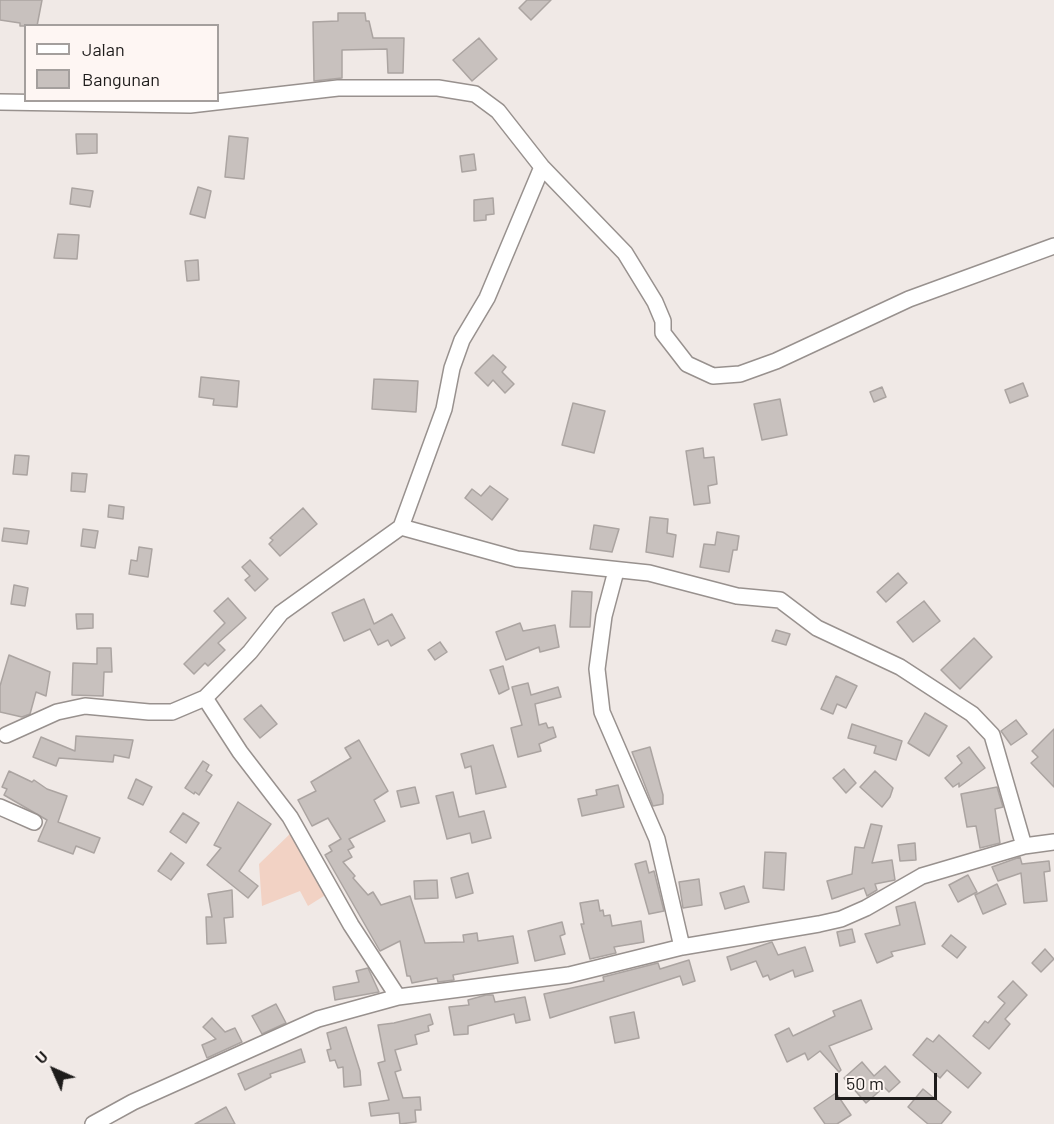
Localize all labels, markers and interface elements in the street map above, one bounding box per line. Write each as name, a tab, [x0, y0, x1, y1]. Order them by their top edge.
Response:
legend	[24, 24, 219, 102]
text: Jalan	[82, 38, 125, 60]
text: Bangunan	[82, 68, 160, 90]
north arrow	[24, 1040, 84, 1100]
text: U	[31, 1047, 51, 1067]
scale bar	[838, 1061, 940, 1099]
text: 50 m	[846, 1072, 884, 1094]

